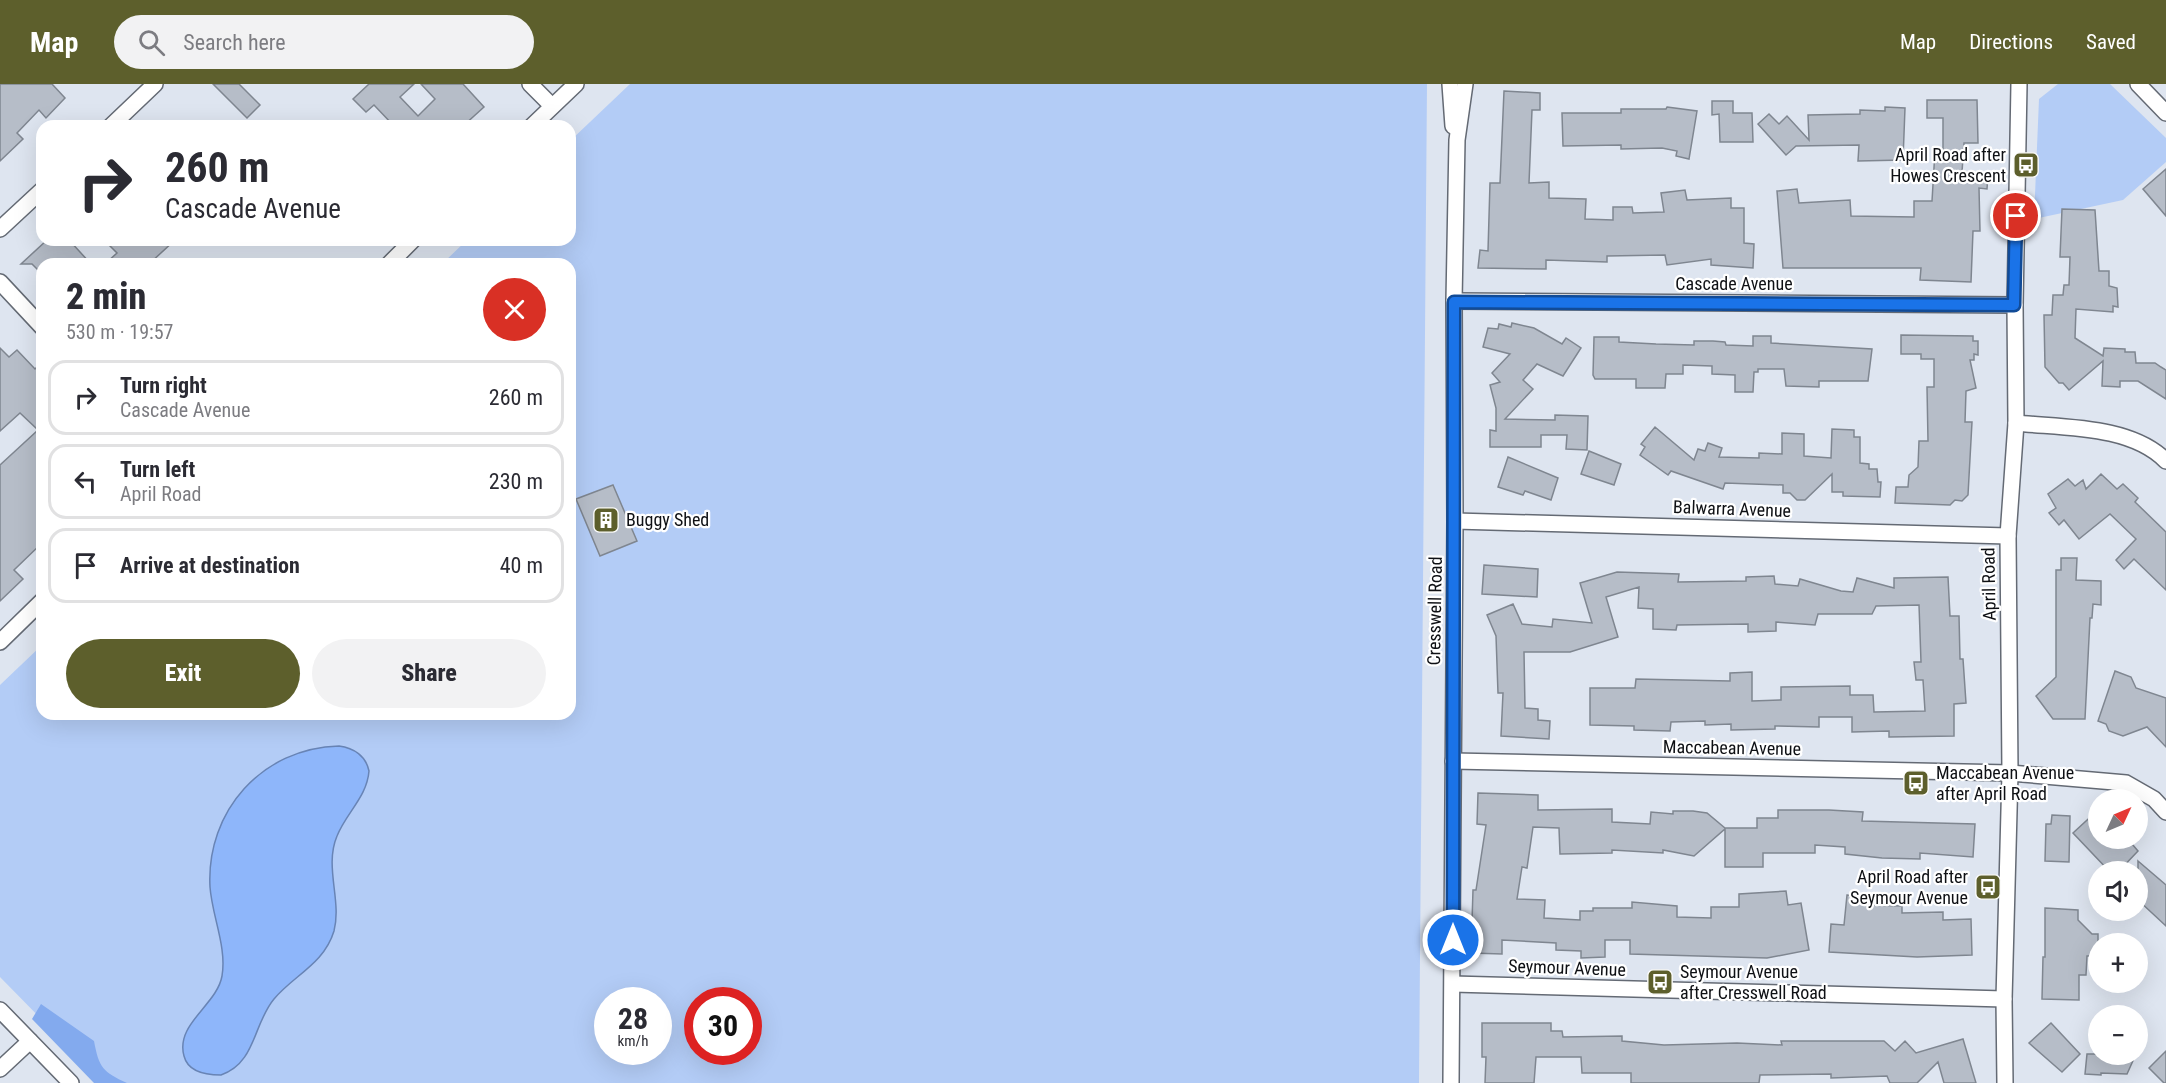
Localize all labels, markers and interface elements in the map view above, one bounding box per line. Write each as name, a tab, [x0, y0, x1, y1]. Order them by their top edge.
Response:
search box	[114, 15, 534, 69]
text: Map	[30, 26, 78, 59]
icon: search	[135, 26, 168, 59]
text: Search here	[183, 30, 286, 55]
text: Map	[1900, 30, 1936, 54]
text: Directions	[1969, 30, 2053, 54]
text: Saved	[2086, 30, 2136, 54]
text: 260 m	[165, 143, 270, 192]
icon: right	[66, 144, 144, 222]
place label: April Road after Howes Crescent	[1890, 144, 2007, 186]
bus stop icon: April Road after Howes Crescent	[2011, 150, 2041, 180]
pin	[1990, 190, 2041, 241]
text: Cascade Avenue	[165, 193, 341, 225]
icon: arrive	[1999, 199, 2032, 232]
street label: Cascade Avenue	[1675, 273, 1793, 294]
text: 2 min	[66, 276, 146, 318]
button: close	[483, 278, 546, 341]
text: 530 m · 19:57	[66, 320, 173, 344]
text: Turn right	[120, 373, 207, 398]
icon: right	[69, 381, 102, 414]
text: 260 m	[489, 385, 543, 410]
text: Cascade Avenue	[120, 398, 250, 422]
text: Turn left	[120, 457, 195, 482]
icon: left	[69, 465, 102, 498]
text: 230 m	[489, 469, 543, 494]
text: April Road	[120, 482, 201, 506]
street label: Balwarra Avenue	[1673, 496, 1791, 521]
building icon: Buggy Shed	[591, 505, 621, 535]
place label: Buggy Shed	[626, 509, 709, 530]
street label: April Road	[1977, 547, 2000, 621]
icon: arrive	[69, 549, 102, 582]
text: Arrive at destination	[120, 553, 300, 578]
text: 40 m	[500, 553, 543, 578]
street label: Cresswell Road	[1423, 556, 1446, 666]
button: Exit	[66, 639, 300, 708]
button: Share	[312, 639, 546, 708]
street label: Maccabean Avenue	[1663, 736, 1801, 759]
place label: Maccabean Avenue after April Road	[1936, 762, 2074, 804]
bus stop icon: Maccabean Avenue after April Road	[1901, 768, 1931, 798]
north arrow	[2088, 789, 2148, 849]
map controls	[2088, 789, 2148, 1065]
button: sound	[2088, 861, 2148, 921]
place label: April Road after Seymour Avenue	[1850, 866, 1969, 908]
bus stop icon: April Road after Seymour Avenue	[1973, 872, 2003, 902]
position arrow	[1421, 908, 1485, 972]
button: +	[2088, 933, 2148, 993]
street label: Seymour Avenue	[1508, 955, 1626, 980]
place label: Seymour Avenue after Cresswell Road	[1680, 961, 1827, 1003]
bus stop icon: Seymour Avenue after Cresswell Road	[1645, 967, 1675, 997]
speed limit sign: 30	[684, 987, 762, 1065]
text: 28	[618, 1001, 648, 1036]
button: −	[2088, 1005, 2148, 1065]
text: km/h	[618, 1032, 648, 1050]

